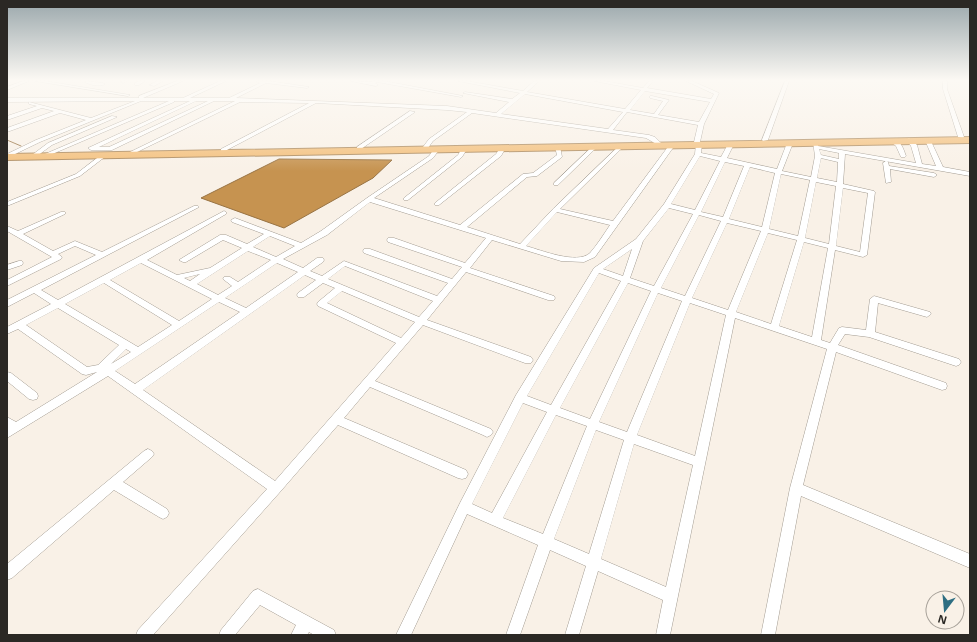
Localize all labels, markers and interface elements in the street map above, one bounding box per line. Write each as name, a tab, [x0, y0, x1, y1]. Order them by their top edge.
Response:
north arrow	[925, 590, 965, 630]
text: N	[936, 612, 948, 629]

